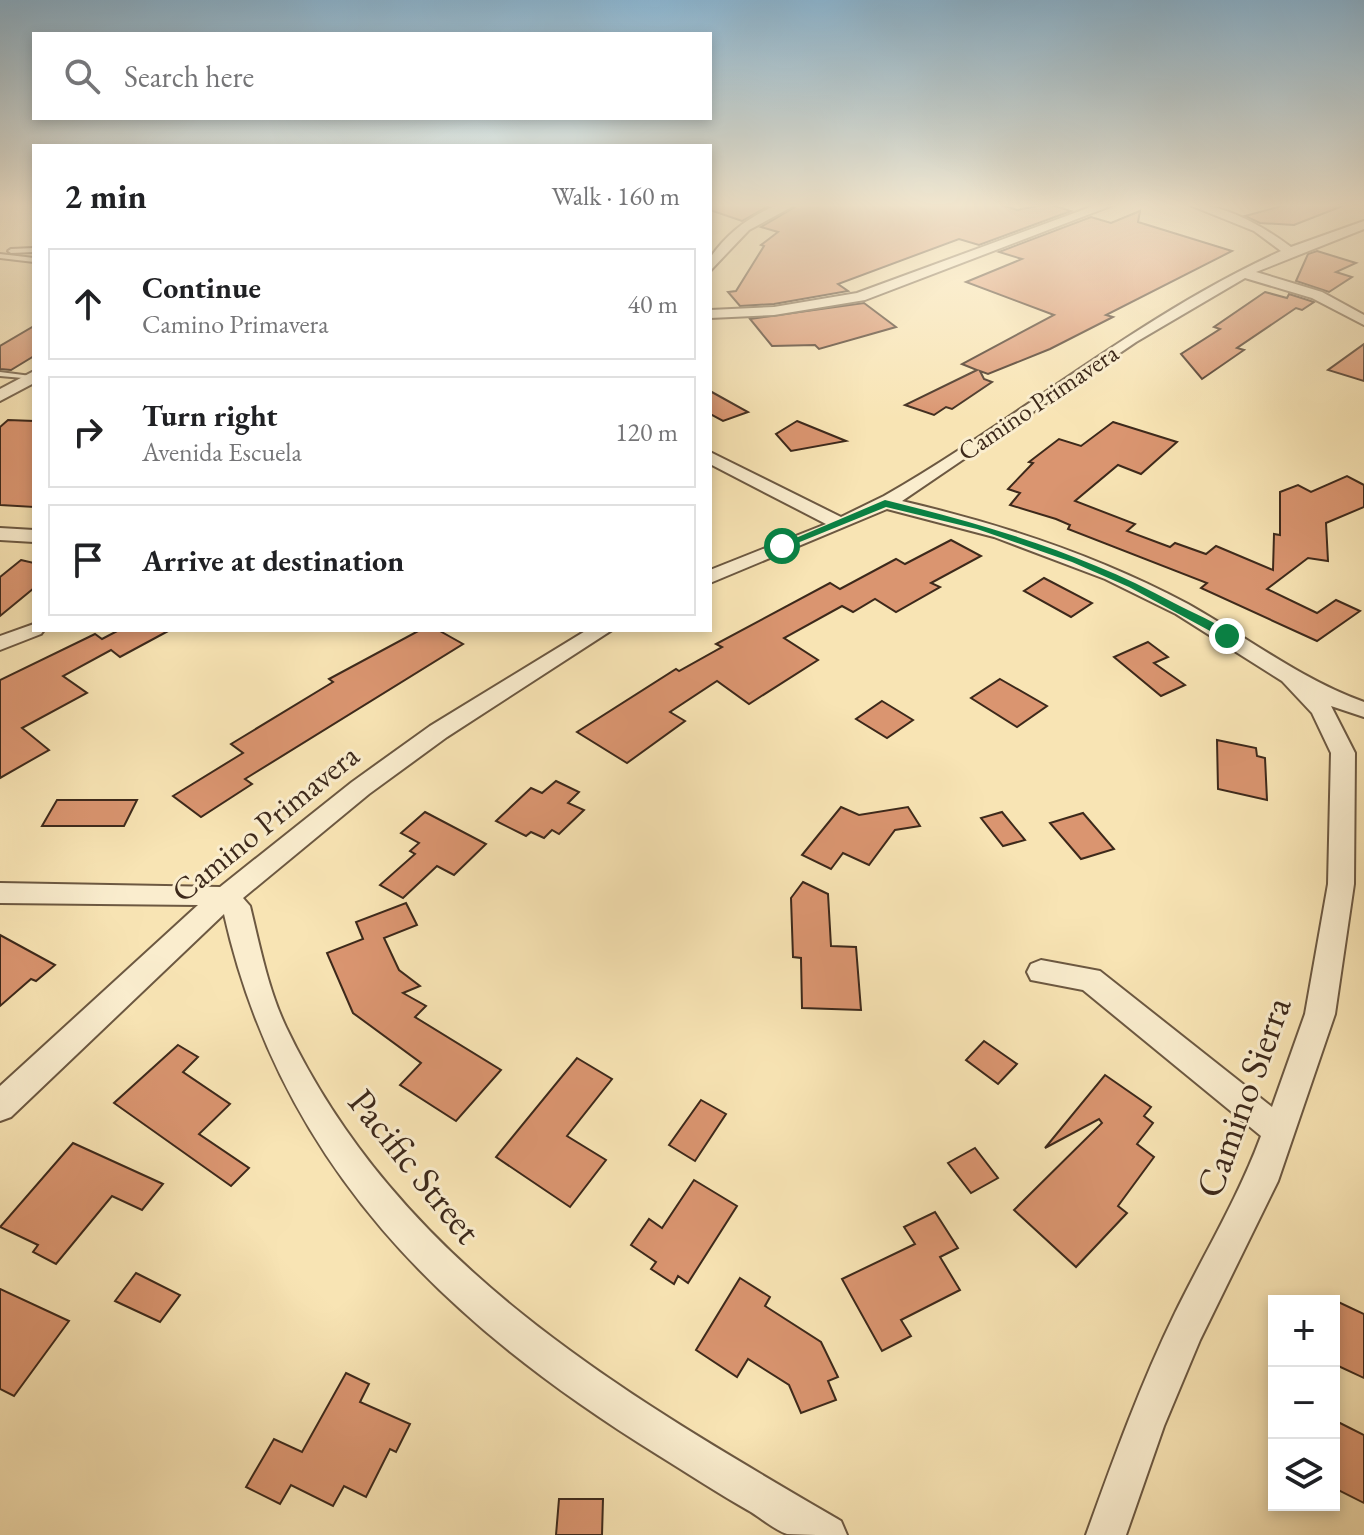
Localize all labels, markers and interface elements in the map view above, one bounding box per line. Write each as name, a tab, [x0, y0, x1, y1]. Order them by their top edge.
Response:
search box	[32, 32, 712, 120]
icon: search	[60, 54, 104, 98]
text: Search here	[124, 57, 254, 96]
text: 2 min	[64, 174, 147, 218]
text: Walk · 160 m	[552, 179, 680, 213]
text: Continue	[142, 268, 261, 307]
icon: ahead	[66, 282, 110, 326]
text: 40 m	[628, 287, 678, 321]
text: Camino Primavera	[142, 307, 329, 341]
street label: Camino Primavera	[951, 335, 1125, 468]
text: Turn right	[142, 396, 278, 435]
icon: right	[66, 410, 110, 454]
text: 120 m	[615, 415, 678, 449]
text: Avenida Escuela	[142, 435, 302, 469]
route start	[764, 528, 800, 564]
icon: arrive	[66, 538, 110, 582]
text: Arrive at destination	[142, 541, 404, 580]
route end	[1209, 618, 1245, 654]
street label: Camino Primavera	[163, 734, 368, 912]
street label: Camino Sierra	[1184, 989, 1302, 1204]
street label: Pacific Street	[338, 1078, 493, 1253]
map controls	[1268, 1295, 1340, 1511]
button: +	[1268, 1295, 1340, 1367]
button: −	[1268, 1367, 1340, 1439]
button: layers	[1268, 1439, 1340, 1511]

